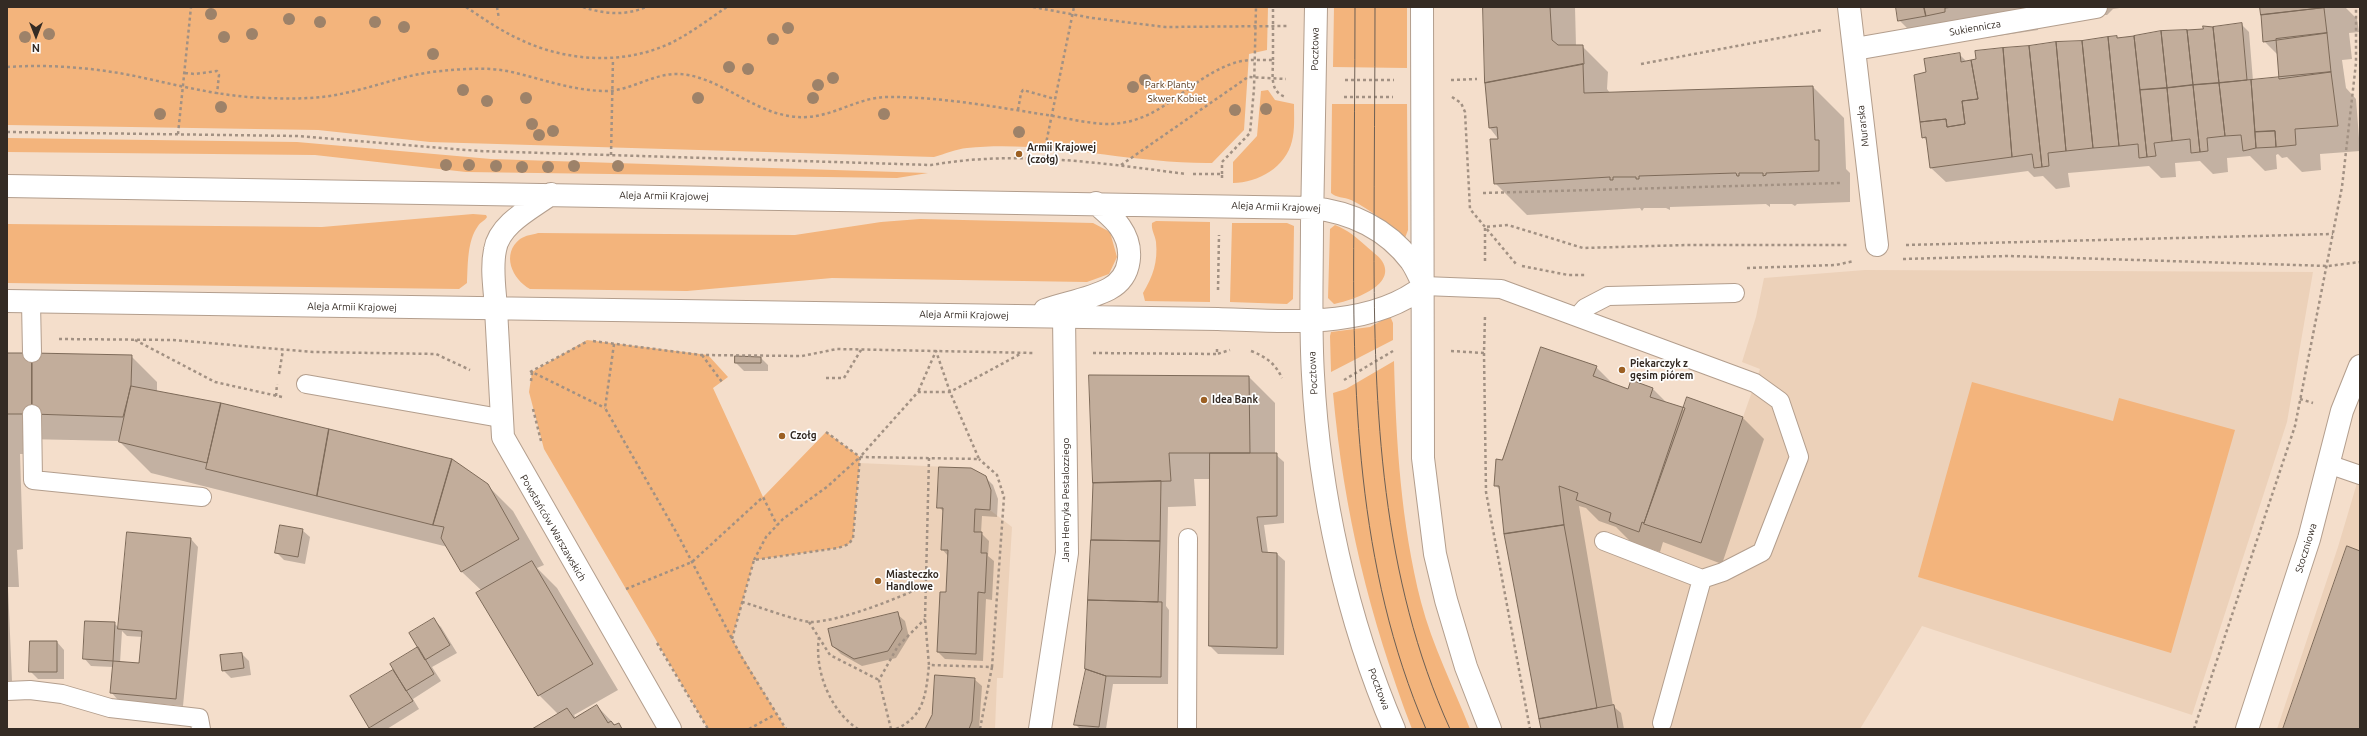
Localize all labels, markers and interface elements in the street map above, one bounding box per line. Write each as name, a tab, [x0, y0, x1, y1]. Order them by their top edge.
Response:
north arrow	[16, 16, 56, 56]
street label: Sukiennicza	[1948, 18, 2002, 38]
street label: Pocztowa	[1309, 27, 1321, 71]
text: N	[32, 42, 40, 54]
park label: Park Planty	[1145, 79, 1195, 91]
park label: Skwer Kobiet	[1147, 93, 1207, 105]
street label: Murarska	[1855, 105, 1871, 147]
place label: Armii Krajowej (czołg)	[1027, 142, 1096, 166]
marker: Armii Krajowej (czołg)	[1014, 149, 1024, 159]
street label: Aleja Armii Krajowej	[619, 189, 709, 203]
street label: Aleja Armii Krajowej	[1231, 199, 1321, 215]
street label: Aleja Armii Krajowej	[307, 300, 397, 314]
street label: Aleja Armii Krajowej	[919, 308, 1009, 322]
street label: Pocztowa	[1306, 351, 1320, 395]
place label: Piekarczyk z gęsim piórem	[1630, 358, 1693, 382]
marker: Piekarczyk z gęsim piórem	[1617, 365, 1627, 375]
place label: Idea Bank	[1212, 394, 1258, 406]
marker: Idea Bank	[1199, 395, 1209, 405]
place label: Czołg	[790, 430, 817, 442]
marker: Czołg	[777, 431, 787, 441]
street label: Jana Henryka Pestalozziego	[1060, 438, 1072, 562]
street label: Powstańców Warszawskich	[518, 473, 588, 583]
street label: Stoczniowa	[2293, 522, 2319, 574]
place label: Miasteczko Handlowe	[886, 569, 939, 592]
marker: Miasteczko Handlowe	[873, 576, 883, 586]
street label: Pocztowa	[1366, 666, 1392, 712]

